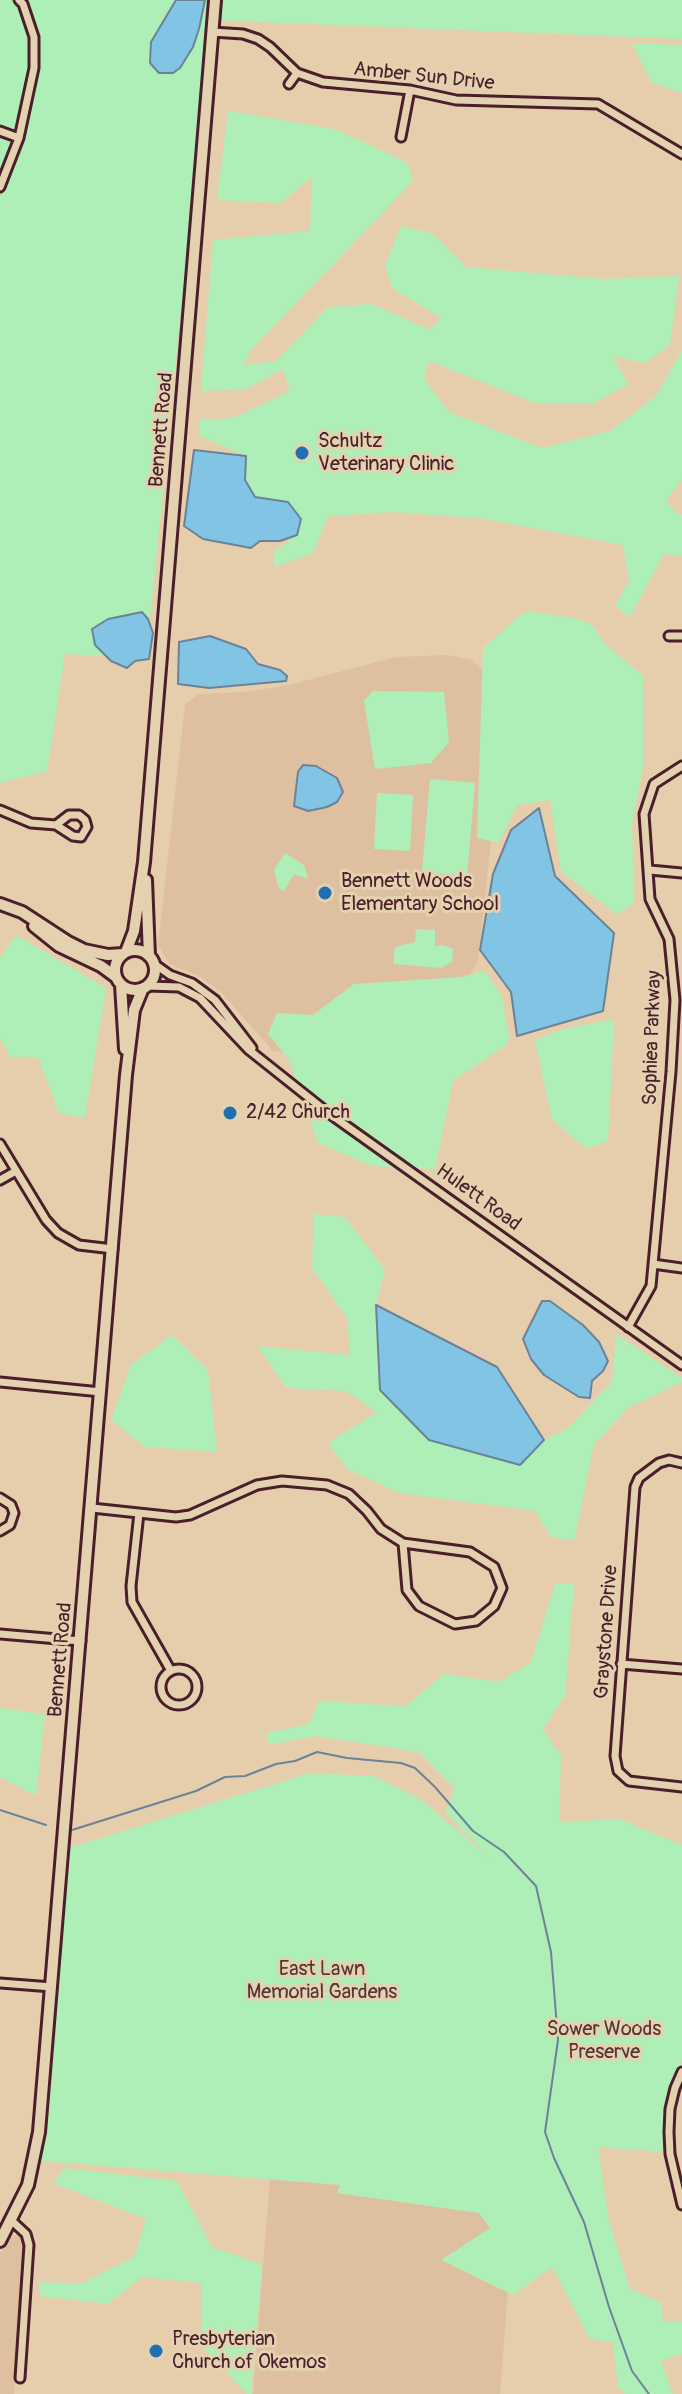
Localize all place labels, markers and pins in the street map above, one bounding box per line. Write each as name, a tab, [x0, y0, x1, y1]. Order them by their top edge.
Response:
place label: Schultz Veterinary Clinic	[318, 430, 454, 477]
marker: Schultz Veterinary Clinic	[293, 444, 311, 462]
place label: Bennett Woods Elementary School	[341, 870, 499, 917]
marker: Bennett Woods Elementary School	[316, 884, 334, 902]
place label: 2/42 Church	[246, 1101, 350, 1125]
marker: 2/42 Church	[221, 1104, 239, 1122]
place label: Presbyterian Church of Okemos	[172, 2328, 326, 2375]
marker: Presbyterian Church of Okemos	[147, 2342, 165, 2360]

